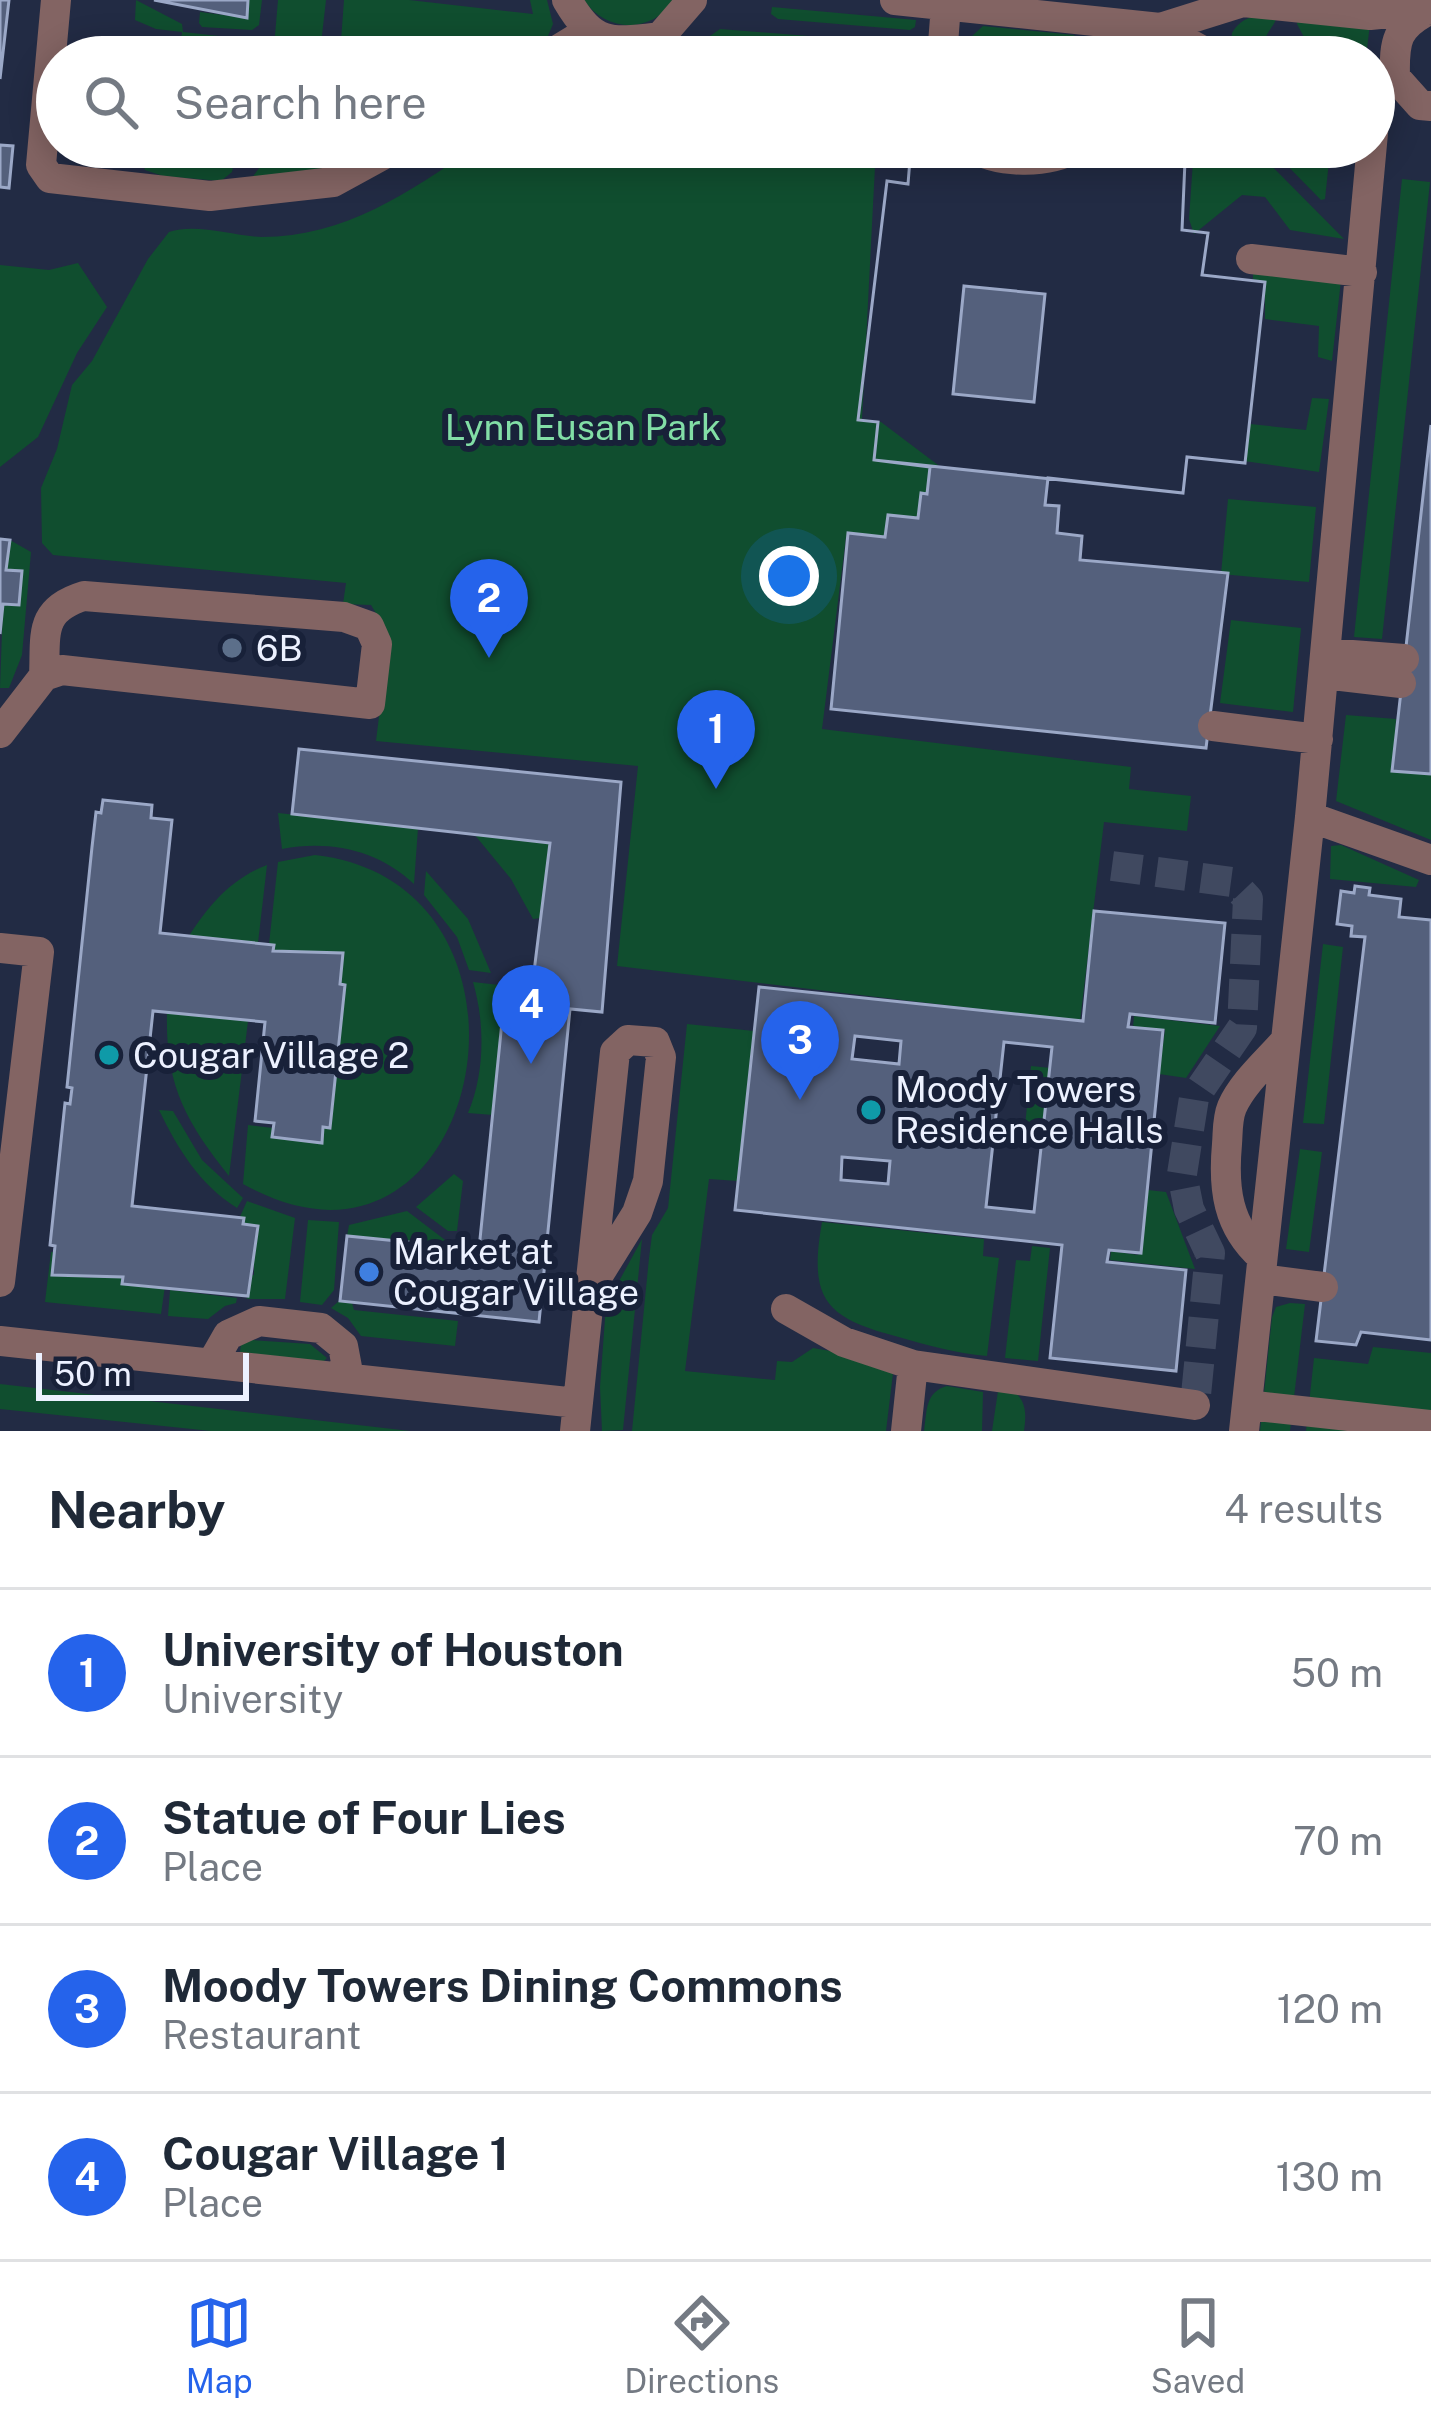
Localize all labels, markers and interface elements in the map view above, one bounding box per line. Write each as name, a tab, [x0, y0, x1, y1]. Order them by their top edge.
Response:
search box	[36, 36, 1395, 168]
icon: search	[78, 69, 144, 135]
text: Search here	[174, 76, 427, 129]
park label: Lynn Eusan Park	[445, 406, 721, 448]
your location	[759, 546, 819, 606]
pin: 2	[450, 559, 528, 658]
place label: 6B	[256, 627, 303, 669]
marker: 6B	[219, 635, 245, 661]
pin: 1	[677, 690, 755, 789]
pin: 4	[492, 965, 570, 1064]
pin: 3	[761, 1001, 839, 1100]
place label: Cougar Village 2	[133, 1034, 409, 1076]
marker: Cougar Village 2	[96, 1042, 122, 1068]
place label: Moody Towers Residence Halls	[895, 1068, 1163, 1151]
marker: Moody Towers Residence Halls	[858, 1097, 884, 1123]
place label: Market at Cougar Village	[393, 1230, 639, 1313]
marker: Market at Cougar Village	[356, 1259, 382, 1285]
scale bar	[36, 1347, 249, 1400]
text: 50 m	[54, 1355, 132, 1393]
text: Nearby	[48, 1480, 225, 1539]
text: 4 results	[1224, 1486, 1383, 1532]
text: University of Houston	[162, 1623, 624, 1676]
text: 1	[79, 1650, 95, 1696]
text: 50 m	[1291, 1650, 1383, 1696]
text: University	[162, 1676, 343, 1722]
text: Statue of Four Lies	[162, 1791, 566, 1844]
text: 2	[75, 1818, 99, 1864]
text: 70 m	[1293, 1818, 1383, 1864]
text: Place	[162, 1844, 263, 1890]
text: Moody Towers Dining Commons	[162, 1959, 843, 2012]
text: 3	[74, 1986, 100, 2032]
text: 120 m	[1277, 1986, 1383, 2032]
text: Restaurant	[162, 2012, 361, 2058]
text: Cougar Village 1	[162, 2127, 509, 2180]
text: 4	[74, 2154, 100, 2200]
text: 130 m	[1276, 2154, 1383, 2200]
text: Place	[162, 2180, 263, 2226]
tab: Map	[186, 2290, 253, 2400]
tab: Directions	[624, 2290, 779, 2400]
tab: Saved	[1151, 2290, 1245, 2400]

